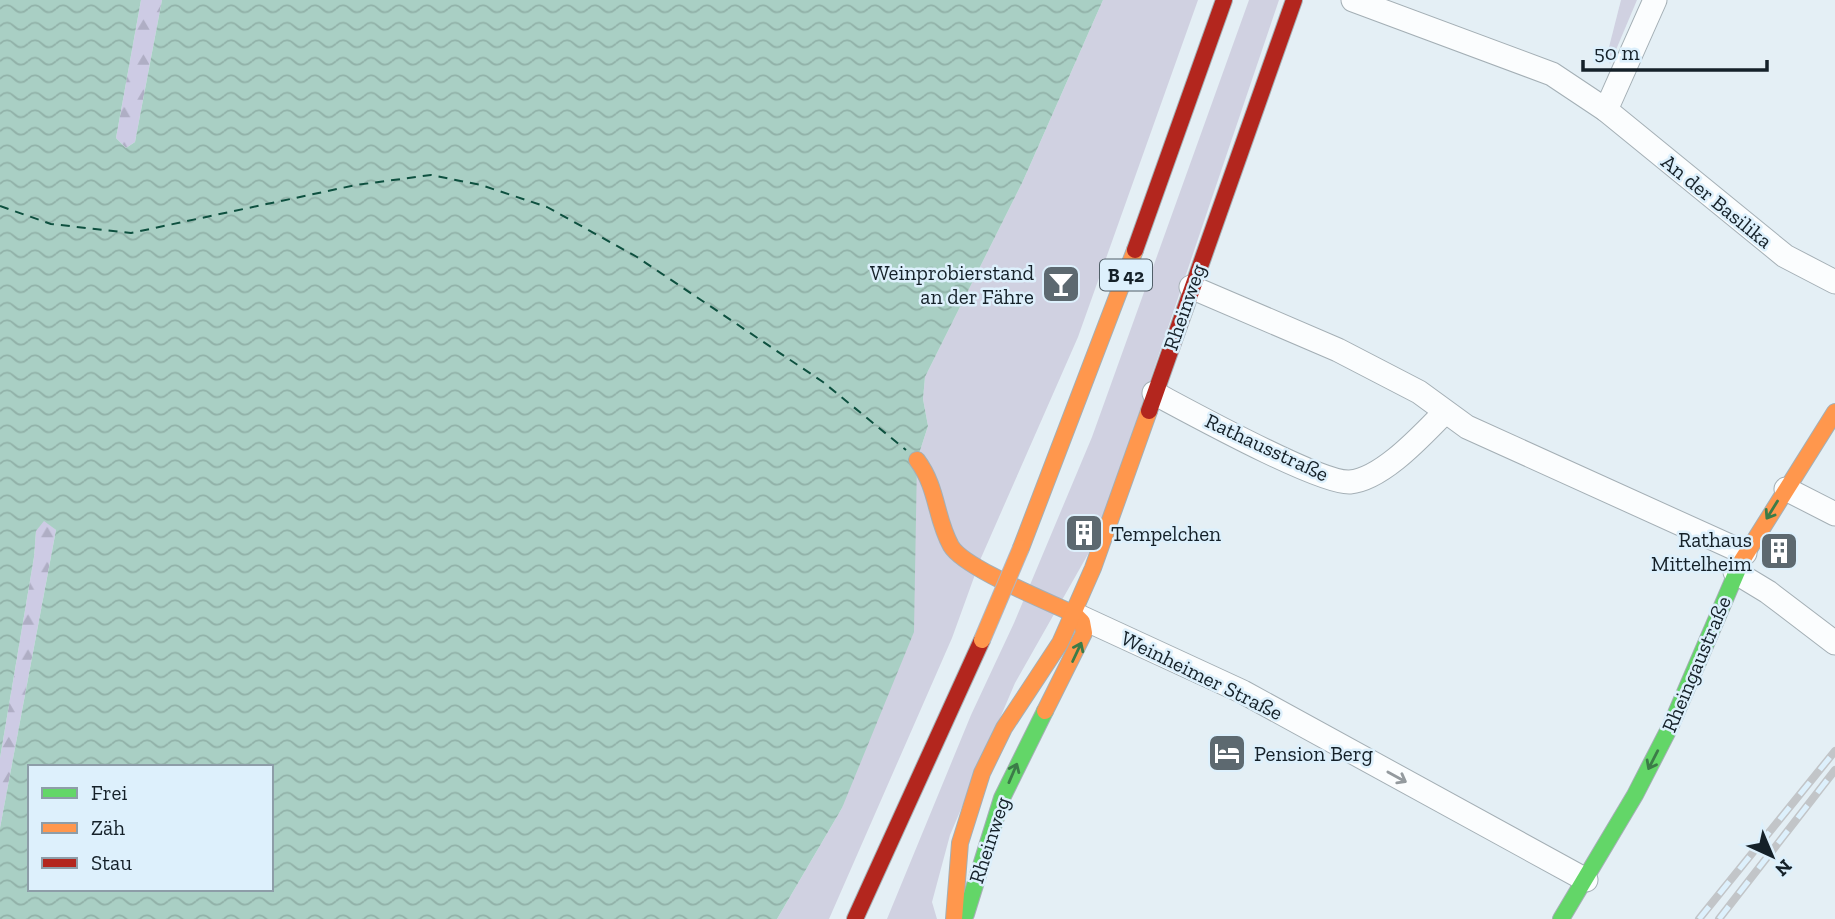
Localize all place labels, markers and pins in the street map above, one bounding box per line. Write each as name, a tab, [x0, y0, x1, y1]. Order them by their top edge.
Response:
place label: Weinprobierstand an der Fähre	[870, 260, 1034, 309]
bar icon: Weinprobierstand an der Fähre	[1040, 263, 1082, 305]
building icon: Tempelchen	[1063, 512, 1105, 554]
place label: Tempelchen	[1111, 521, 1221, 546]
place label: Rathaus Mittelheim	[1651, 527, 1752, 576]
building icon: Rathaus Mittelheim	[1758, 530, 1800, 572]
hotel icon: Pension Berg	[1206, 732, 1248, 774]
place label: Pension Berg	[1254, 741, 1374, 766]

